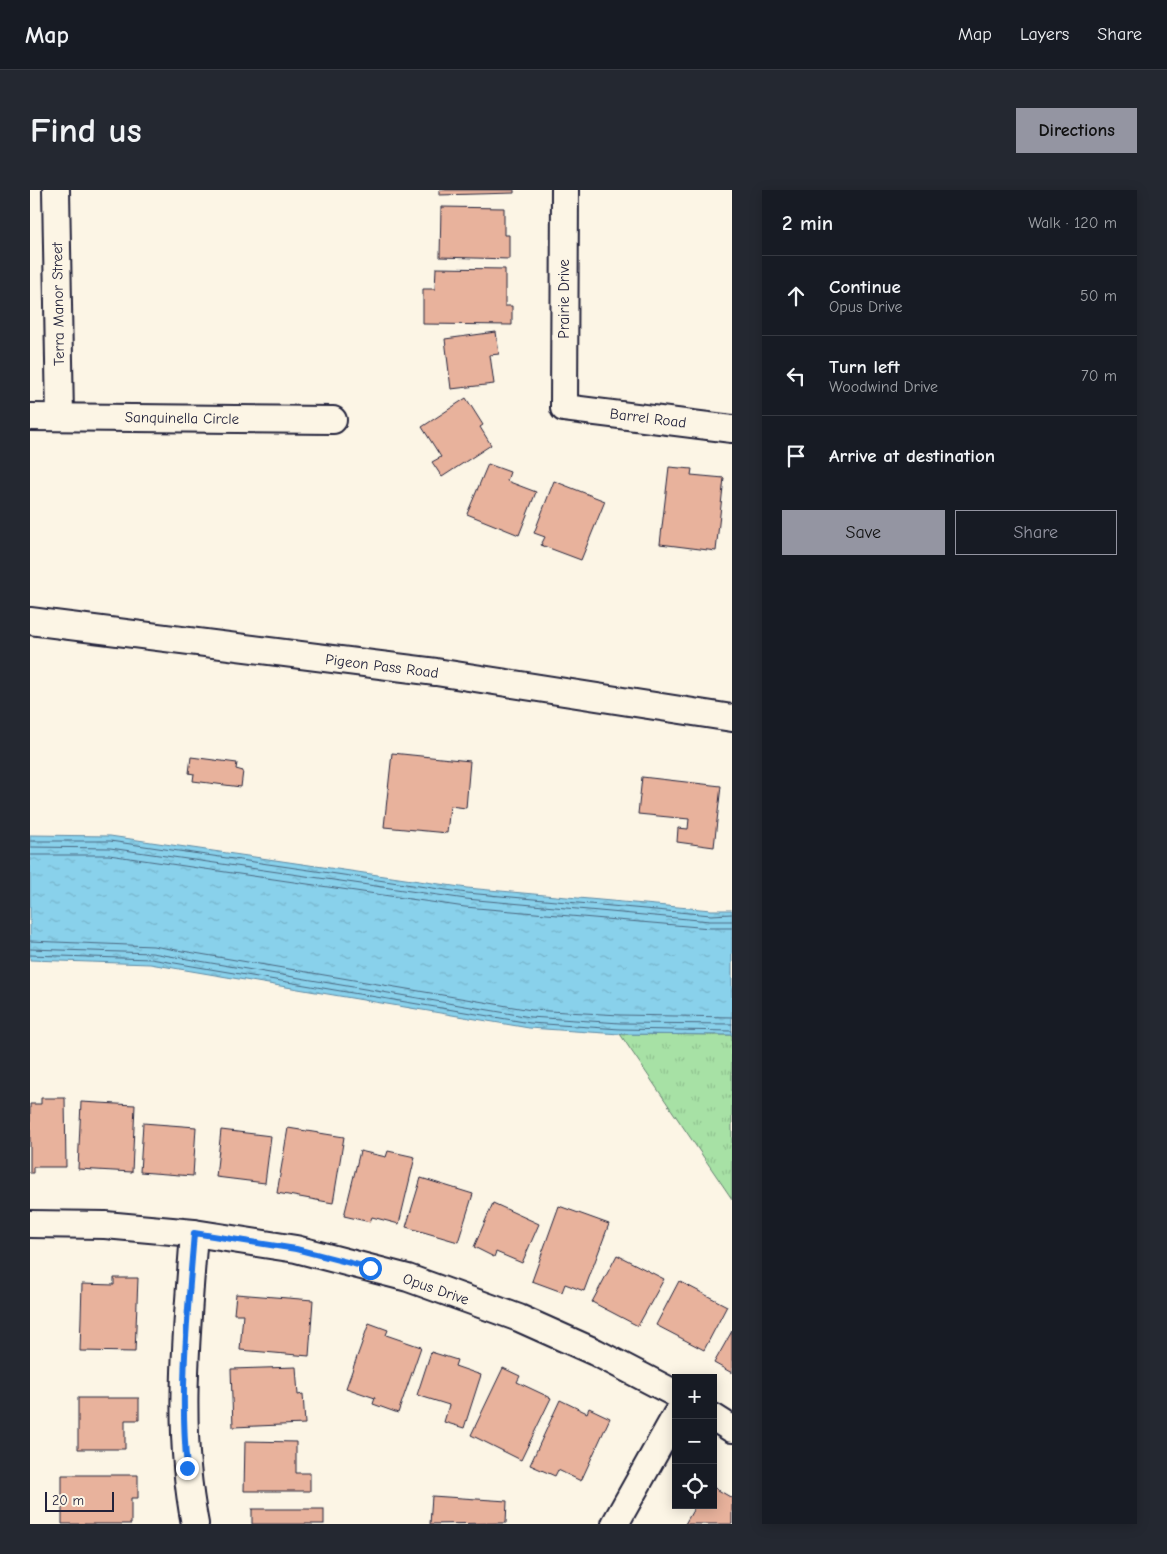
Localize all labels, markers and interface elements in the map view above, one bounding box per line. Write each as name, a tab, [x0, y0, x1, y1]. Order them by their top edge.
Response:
text: Map	[25, 21, 69, 49]
text: Map	[958, 24, 992, 45]
text: Layers	[1020, 24, 1069, 45]
text: Share	[1097, 24, 1142, 45]
button: Directions	[1016, 108, 1137, 153]
text: Find us	[30, 110, 142, 151]
text: 2 min	[782, 211, 833, 235]
text: Walk · 120 m	[1028, 214, 1117, 232]
street label: Terra Manor Street	[48, 241, 68, 366]
street label: Prairie Drive	[555, 259, 573, 339]
text: Continue	[829, 276, 901, 298]
icon: ahead	[782, 282, 810, 310]
text: 50 m	[1080, 287, 1117, 305]
text: Opus Drive	[829, 298, 902, 316]
text: Turn left	[829, 356, 900, 378]
icon: left	[782, 362, 810, 390]
text: 70 m	[1081, 367, 1117, 385]
text: Woodwind Drive	[829, 378, 938, 396]
street label: Barrel Road	[609, 404, 687, 432]
street label: Sanquinella Circle	[125, 408, 240, 428]
icon: arrive	[782, 442, 810, 470]
text: Arrive at destination	[829, 445, 995, 467]
button: Save	[782, 510, 945, 555]
button: Share	[955, 510, 1117, 555]
street label: Pigeon Pass Road	[324, 650, 440, 682]
route start	[359, 1257, 382, 1280]
street label: Opus Drive	[401, 1269, 472, 1309]
map controls	[672, 1374, 717, 1509]
button: +	[672, 1374, 717, 1419]
button: −	[672, 1419, 717, 1464]
route end	[176, 1457, 199, 1480]
button: locate	[672, 1464, 717, 1509]
scale bar	[45, 1489, 114, 1512]
text: 20 m	[52, 1492, 84, 1509]

